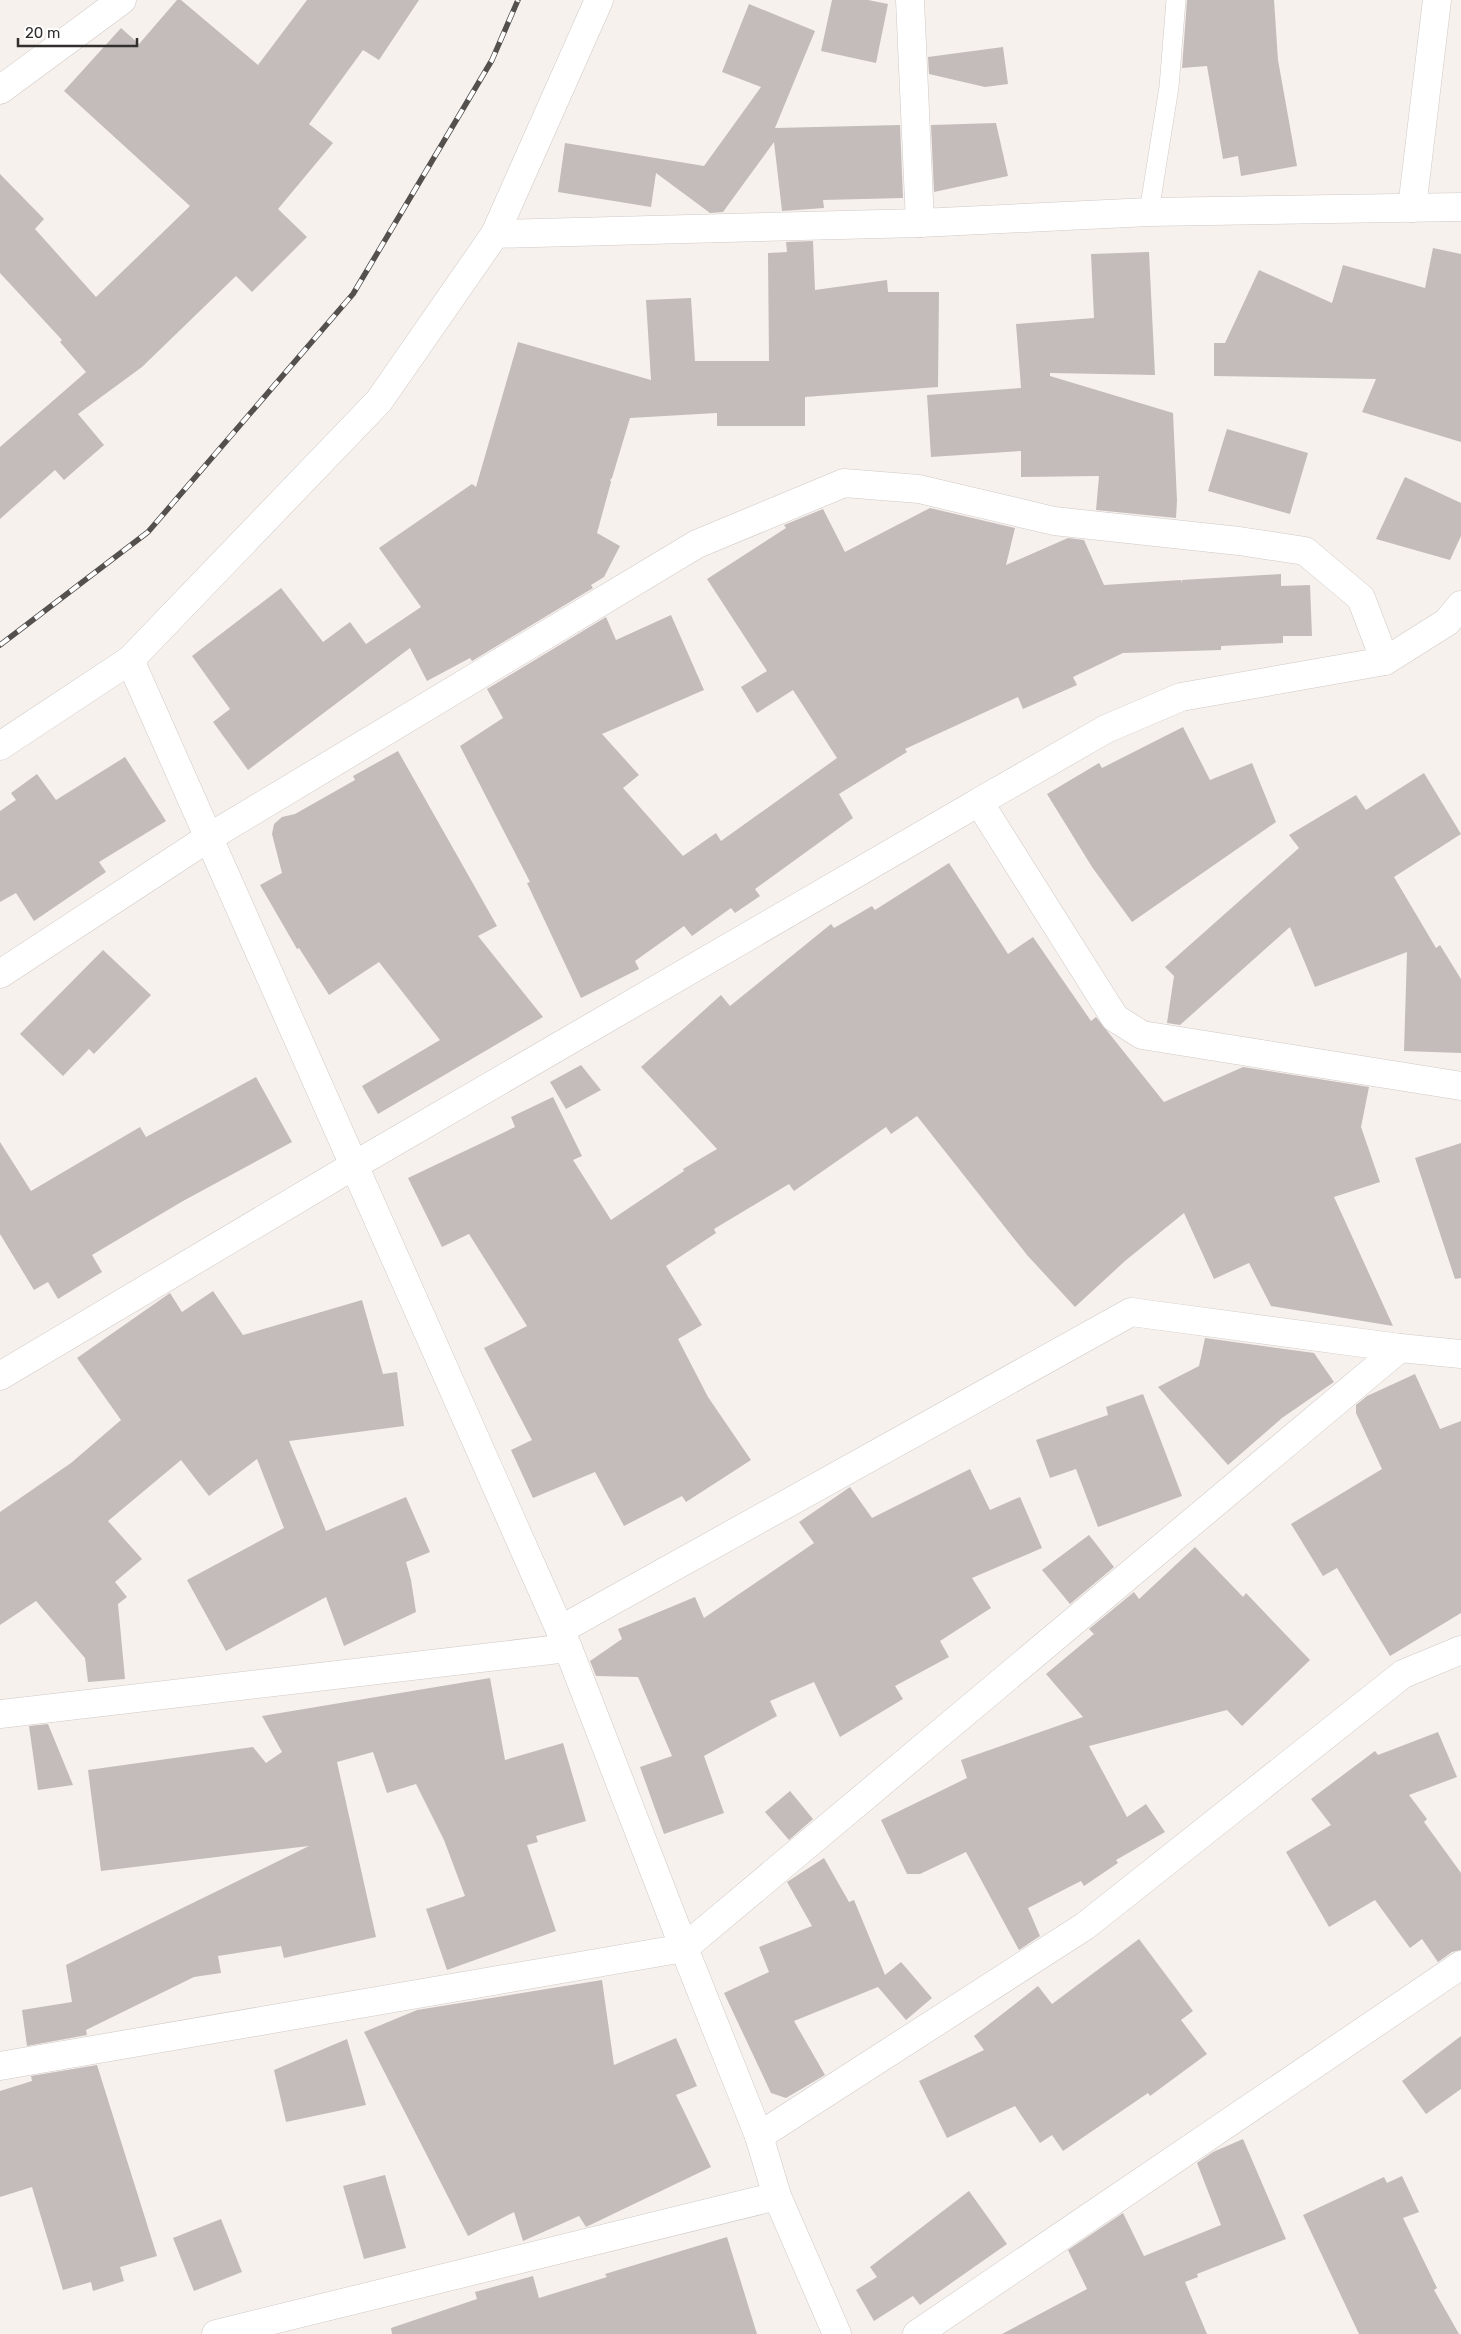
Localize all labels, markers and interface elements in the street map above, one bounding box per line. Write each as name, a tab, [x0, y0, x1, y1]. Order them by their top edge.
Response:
scale bar	[18, 15, 136, 47]
text: 20 m	[25, 24, 60, 42]

